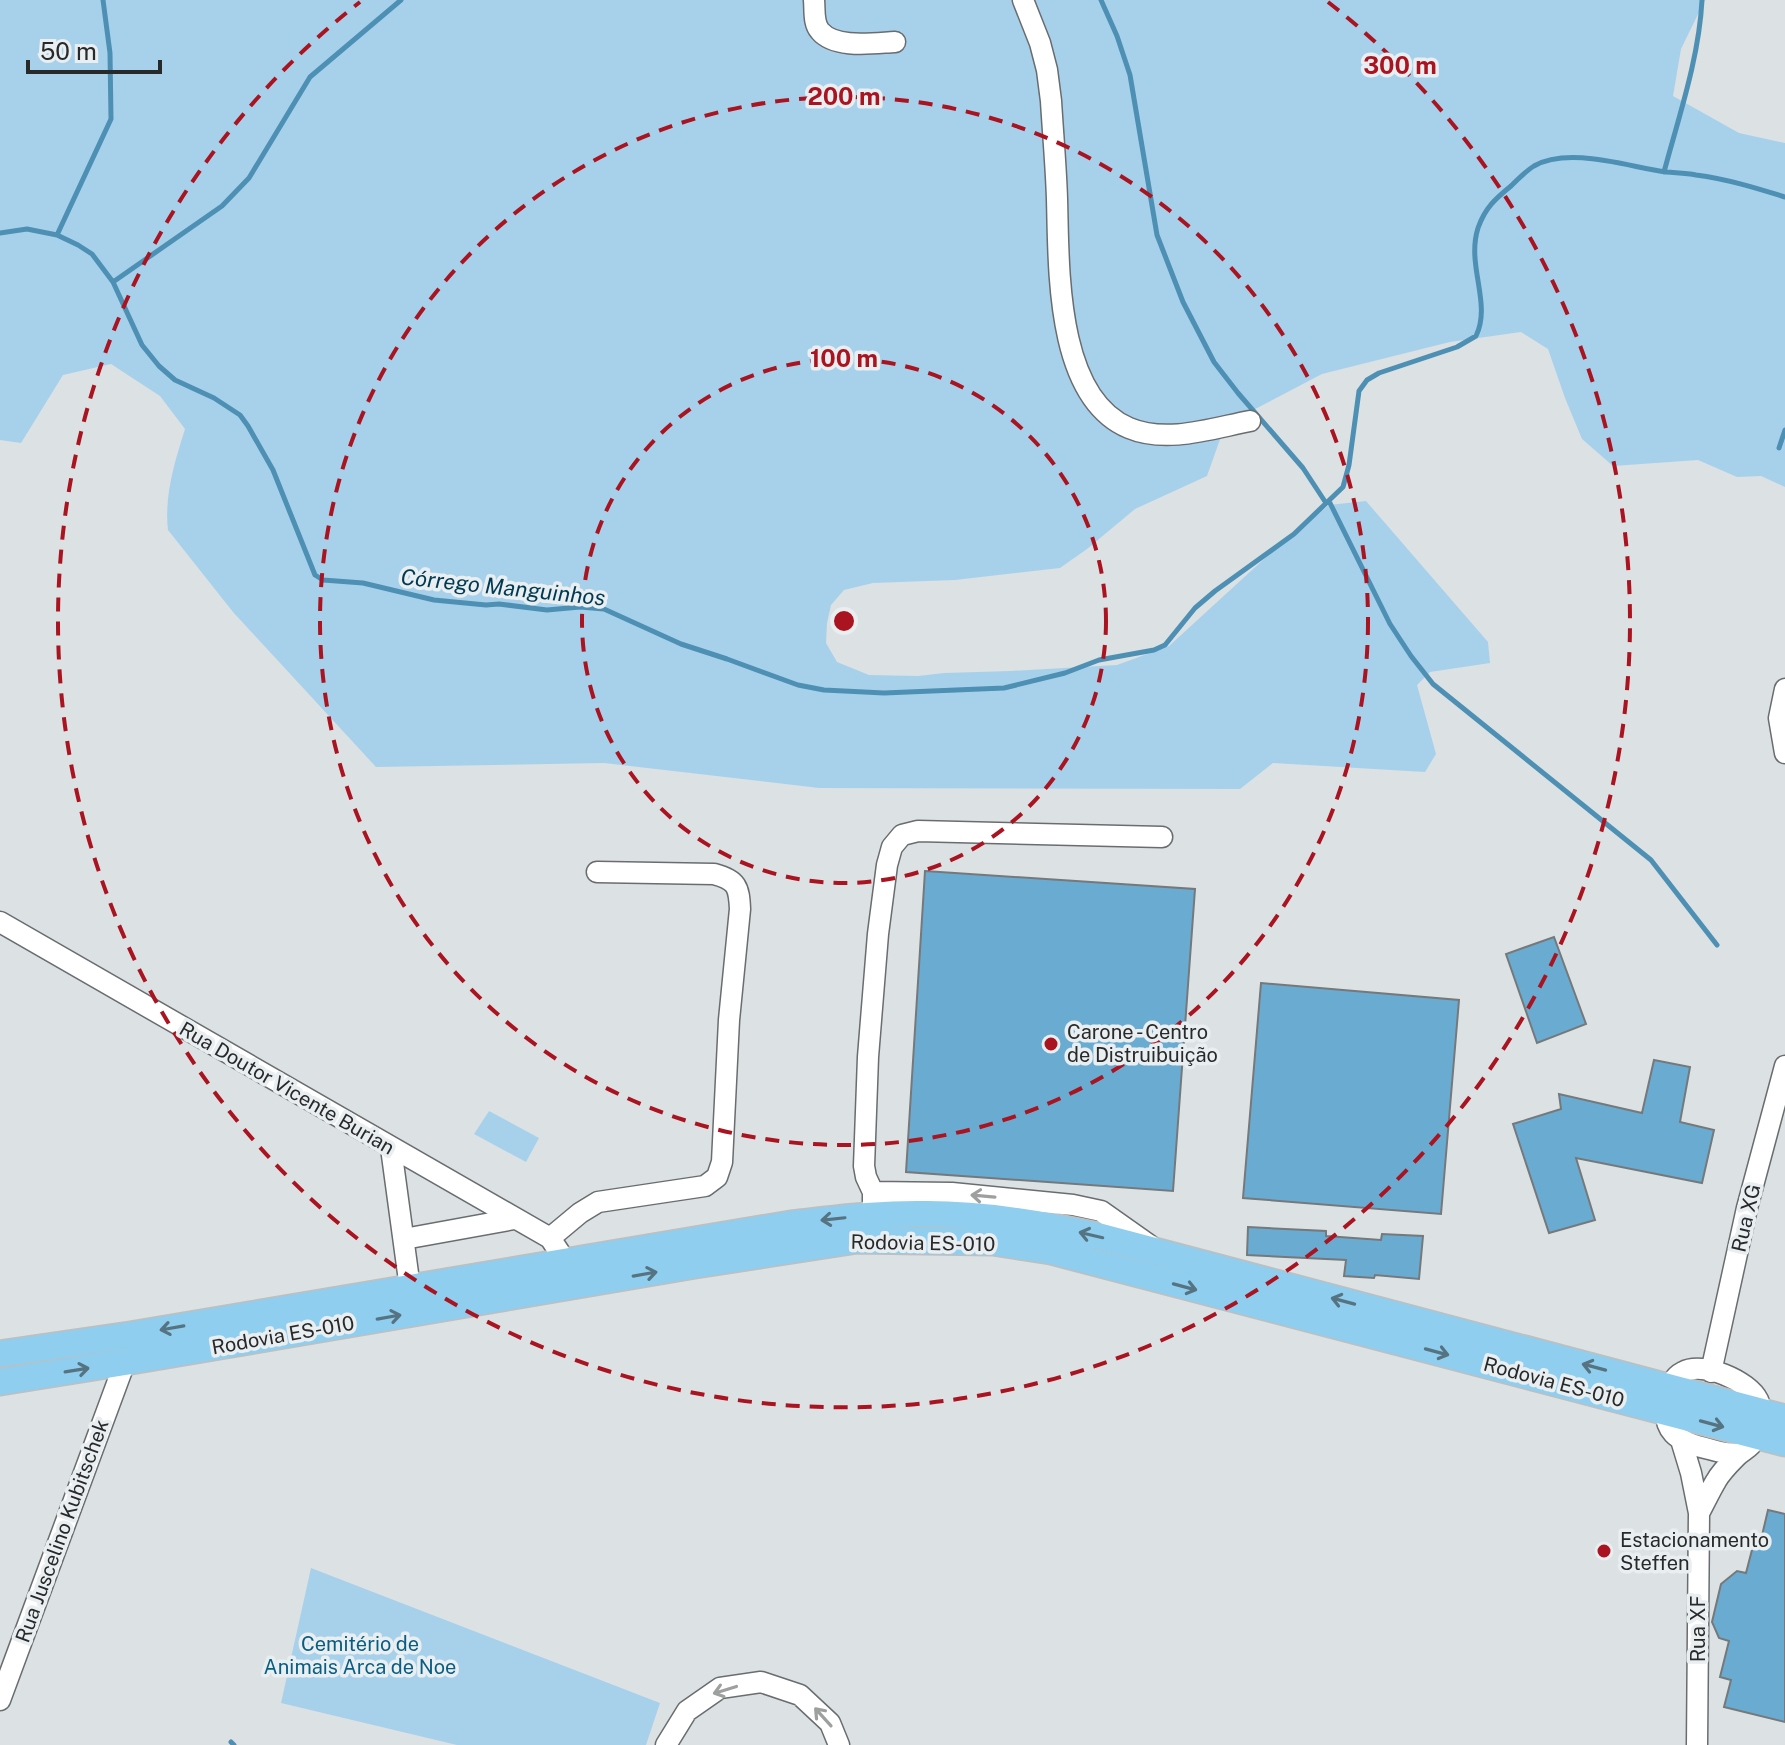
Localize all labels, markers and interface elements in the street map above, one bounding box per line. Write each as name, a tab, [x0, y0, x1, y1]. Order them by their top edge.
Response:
scale bar	[28, 24, 160, 74]
text: 50 m	[40, 37, 97, 65]
text: 300 m	[1363, 51, 1437, 79]
text: 200 m	[807, 82, 881, 110]
text: 100 m	[810, 344, 878, 372]
water label: Córrego Manguinhos	[399, 563, 607, 611]
centre of rings	[830, 607, 858, 635]
street label: Rua Doutor Vicente Burian	[175, 1016, 399, 1160]
place label: Carone - Centro de Distruibuição	[1067, 1020, 1218, 1067]
marker: Carone - Centro de Distruibuição	[1042, 1035, 1060, 1053]
street label: Rua XG	[1727, 1182, 1765, 1254]
one-way arrow	[970, 1188, 997, 1203]
one-way arrow	[820, 1212, 847, 1227]
one-way arrow	[1079, 1227, 1105, 1242]
street label: Rodovia ES-010	[850, 1230, 996, 1256]
one-way arrow	[632, 1265, 657, 1280]
one-way arrow	[1172, 1280, 1198, 1295]
one-way arrow	[1330, 1292, 1356, 1307]
one-way arrow	[375, 1309, 401, 1324]
street label: Rodovia ES-010	[210, 1311, 356, 1359]
one-way arrow	[160, 1321, 185, 1336]
one-way arrow	[1424, 1346, 1449, 1361]
street label: Rodovia ES-010	[1481, 1352, 1627, 1412]
one-way arrow	[1582, 1358, 1608, 1373]
one-way arrow	[64, 1362, 89, 1377]
street label: Rua Juscelino Kubitschek	[10, 1416, 114, 1646]
one-way arrow	[1699, 1417, 1725, 1432]
place label: Estacionamento Steffen	[1620, 1528, 1769, 1575]
marker: Estacionamento Steffen	[1595, 1542, 1613, 1560]
street label: Rua XF	[1686, 1596, 1710, 1662]
park label: Cemitério de Animais Arca de Noe	[264, 1632, 456, 1679]
one-way arrow	[713, 1684, 738, 1698]
one-way arrow	[814, 1708, 832, 1728]

